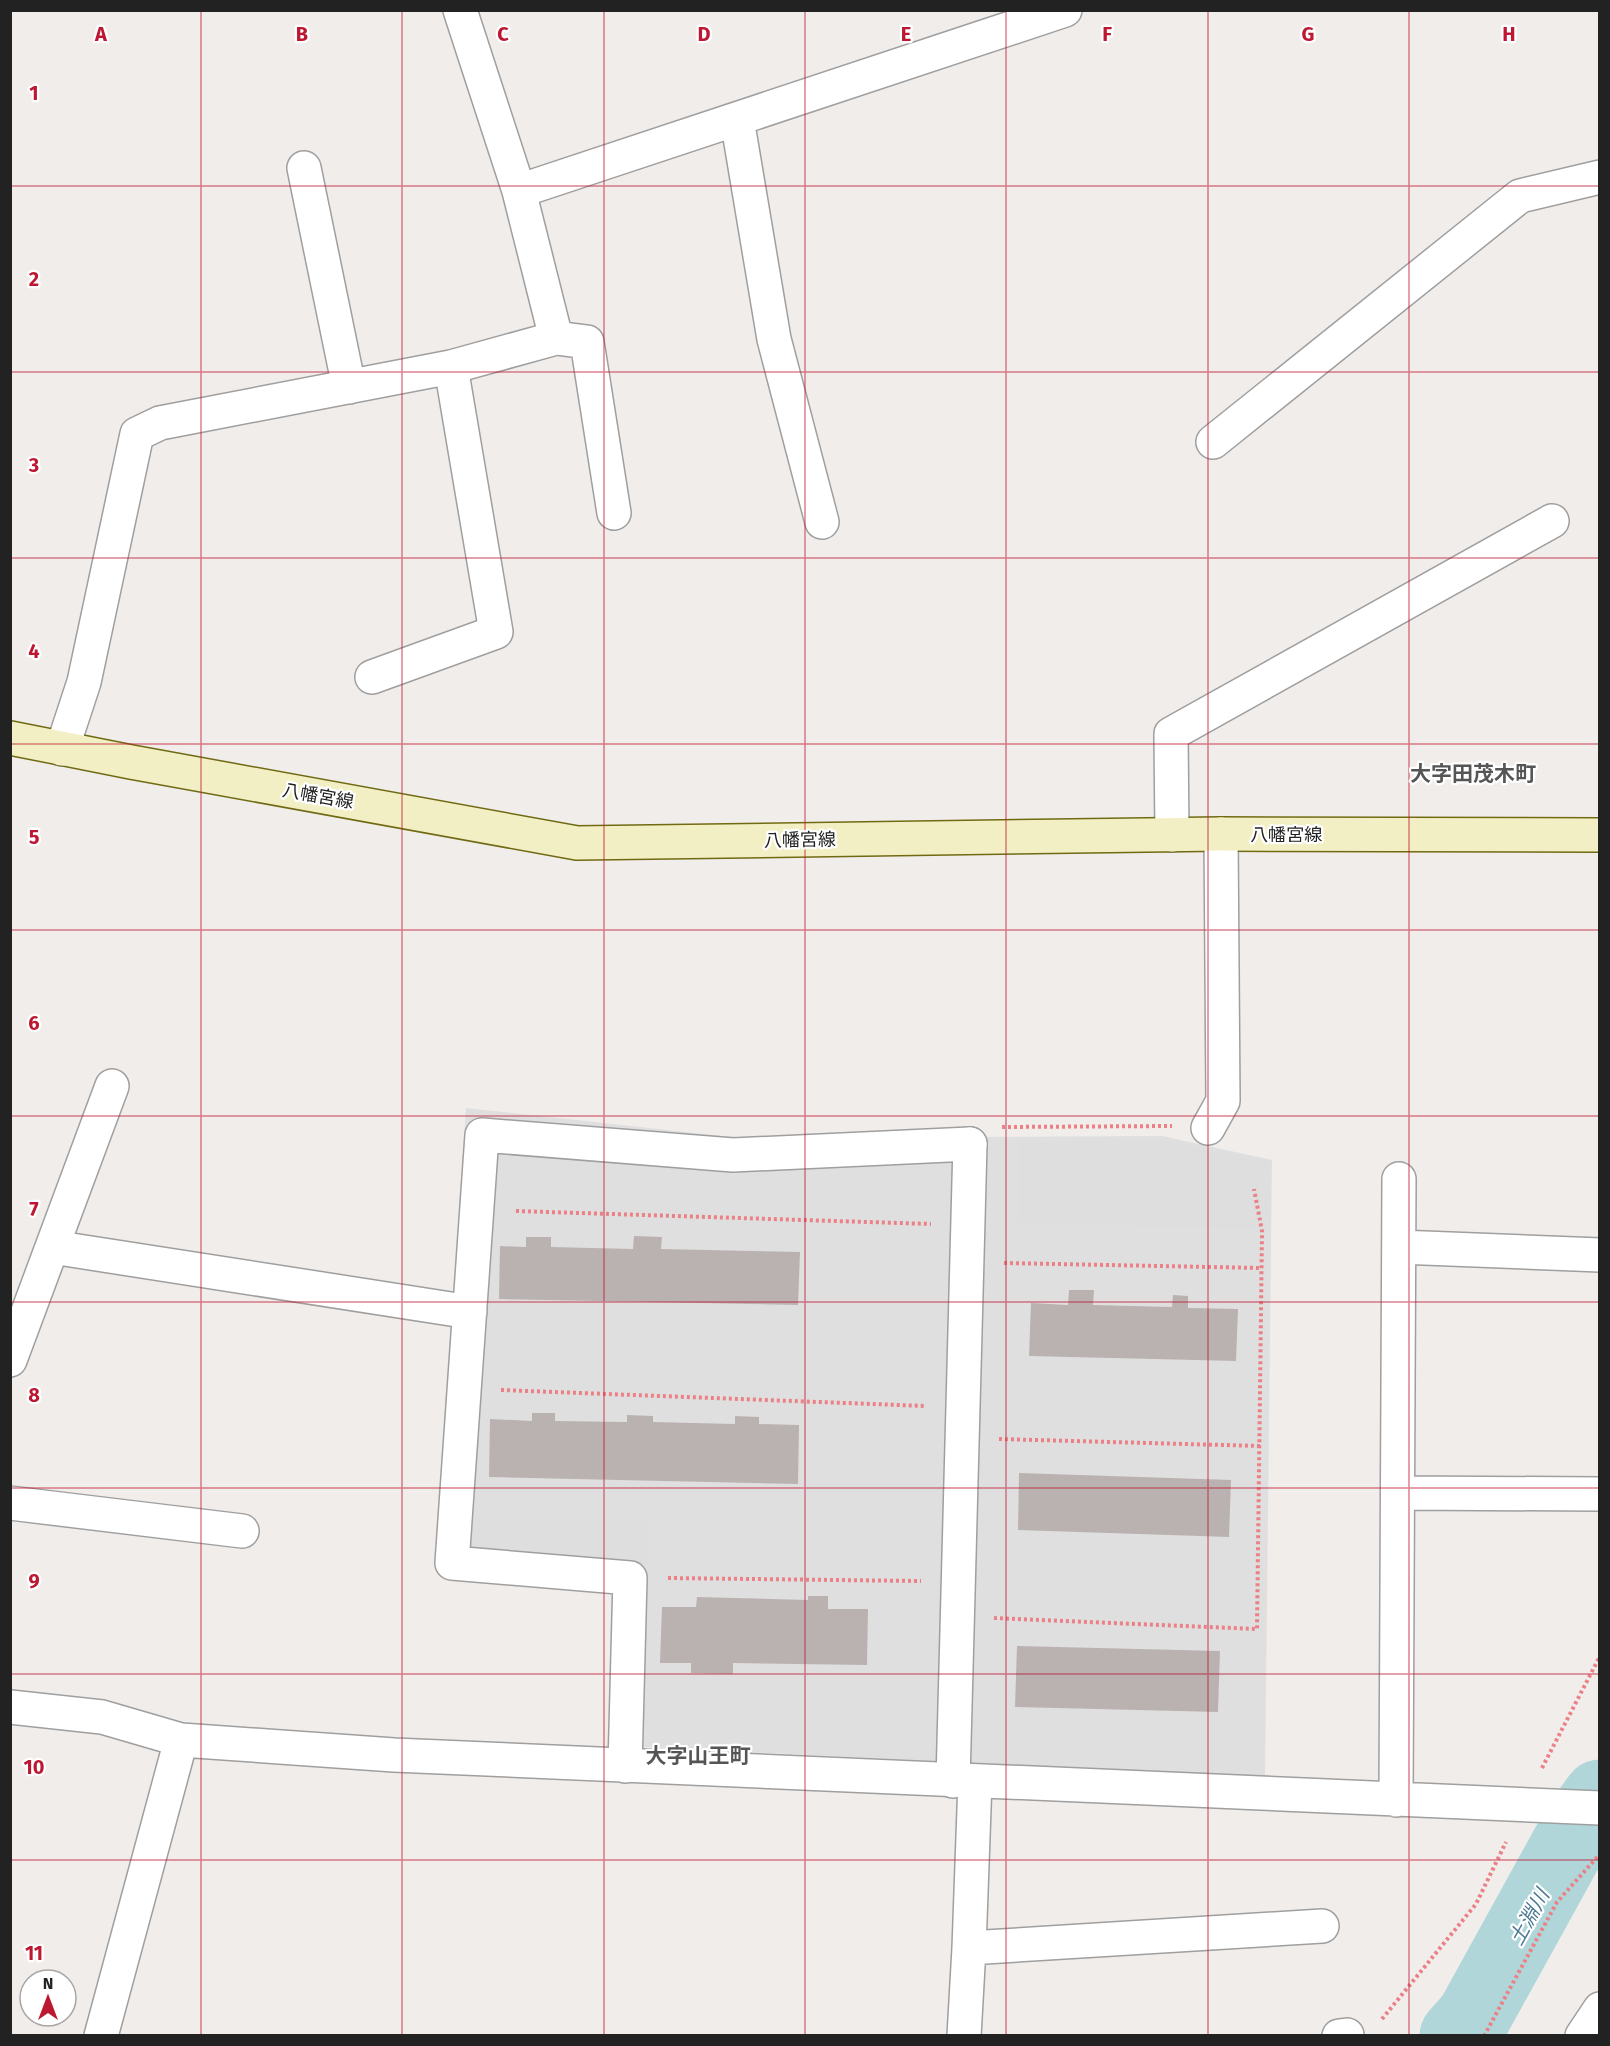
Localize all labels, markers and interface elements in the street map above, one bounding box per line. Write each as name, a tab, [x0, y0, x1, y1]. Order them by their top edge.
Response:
text: A	[94, 22, 108, 46]
text: B	[296, 22, 308, 46]
text: C	[497, 22, 509, 46]
text: D	[697, 22, 711, 46]
text: E	[901, 22, 911, 46]
text: F	[1102, 22, 1112, 46]
text: G	[1302, 22, 1314, 46]
text: H	[1502, 22, 1516, 46]
text: 1	[29, 81, 39, 105]
text: 2	[29, 267, 39, 291]
text: 3	[28, 453, 39, 477]
text: 4	[28, 639, 40, 663]
district label: 大字田茂木町	[1410, 761, 1536, 787]
street label: 八幡宮線	[281, 779, 355, 813]
street label: 八幡宮線	[1250, 824, 1322, 846]
text: 5	[29, 825, 40, 849]
street label: 八幡宮線	[764, 828, 836, 852]
text: 6	[28, 1011, 40, 1035]
text: 7	[29, 1197, 39, 1221]
text: 8	[28, 1383, 40, 1407]
text: 9	[28, 1569, 40, 1593]
district label: 大字山王町	[646, 1743, 751, 1769]
text: 10	[24, 1755, 44, 1779]
water label: 土淵川	[1504, 1883, 1555, 1949]
text: 11	[25, 1941, 43, 1965]
north arrow	[18, 1968, 78, 2028]
text: N	[43, 1974, 53, 1993]

